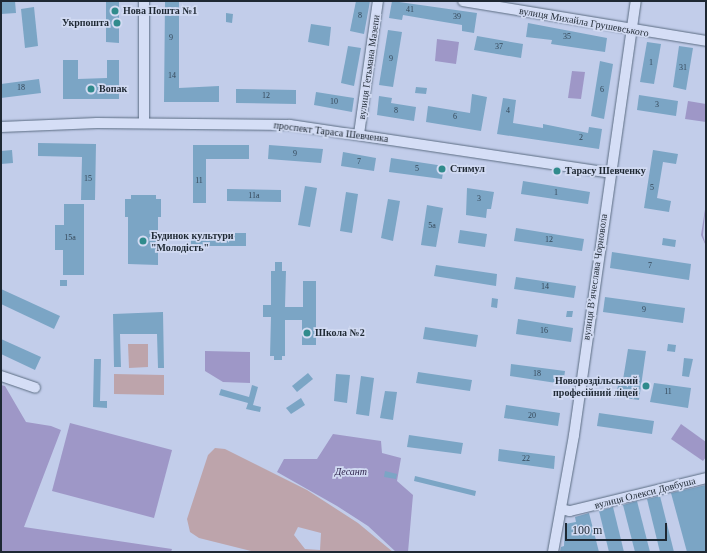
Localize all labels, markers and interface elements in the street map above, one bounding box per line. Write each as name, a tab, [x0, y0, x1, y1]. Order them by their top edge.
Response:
place label: Нова Пошта №1	[123, 5, 197, 17]
house number: 41	[406, 5, 414, 15]
street label: вулиця Михайла Грушевського	[518, 5, 650, 39]
marker: Нова Пошта №1	[110, 6, 120, 16]
house number: 8	[358, 11, 362, 21]
house number: 39	[453, 12, 461, 22]
street label: вулиця Гетьмана Мазепи	[356, 14, 382, 120]
place label: Укрпошта	[62, 17, 109, 29]
marker: Укрпошта	[112, 18, 122, 28]
house number: 35	[563, 32, 571, 42]
house number: 9	[169, 33, 173, 43]
house number: 37	[495, 42, 503, 52]
house number: 9	[389, 54, 393, 64]
house number: 1	[649, 58, 653, 68]
house number: 31	[679, 63, 687, 73]
house number: 14	[168, 71, 176, 81]
house number: 18	[17, 83, 25, 93]
place label: Вопак	[99, 83, 127, 95]
marker: Вопак	[86, 84, 96, 94]
house number: 6	[600, 85, 604, 95]
house number: 12	[262, 91, 270, 101]
house number: 10	[330, 97, 338, 107]
house number: 3	[655, 100, 659, 110]
house number: 8	[394, 106, 398, 116]
house number: 4	[506, 106, 510, 116]
house number: 6	[453, 112, 457, 122]
street label: проспект Тараса Шевченка	[273, 119, 389, 145]
house number: 2	[579, 133, 583, 143]
house number: 9	[293, 149, 297, 159]
house number: 7	[357, 157, 361, 167]
place label: Стимул	[450, 163, 485, 175]
house number: 5	[415, 164, 419, 174]
marker: Стимул	[437, 164, 447, 174]
place label: Тарасу Шевченку	[565, 165, 646, 177]
marker: Тарасу Шевченку	[552, 166, 562, 176]
house number: 15	[84, 174, 92, 184]
house number: 11	[195, 176, 203, 186]
house number: 5	[650, 183, 654, 193]
house number: 1	[554, 188, 558, 198]
house number: 11а	[248, 191, 260, 201]
house number: 3	[477, 194, 481, 204]
street label: вулиця Вʼячеслава Чорновола	[580, 213, 610, 341]
house number: 5а	[428, 221, 436, 231]
place label: Будинок культури "Молодість"	[151, 229, 234, 252]
house number: 15а	[64, 233, 76, 243]
house number: 12	[545, 235, 553, 245]
marker: Будинок культури "Молодість"	[138, 236, 148, 246]
house number: 7	[648, 261, 652, 271]
house number: 14	[541, 282, 549, 292]
house number: 9	[642, 305, 646, 315]
house number: 16	[540, 326, 548, 336]
place label: Школа №2	[315, 327, 365, 339]
marker: Школа №2	[302, 328, 312, 338]
house number: 18	[533, 369, 541, 379]
place label: Новороздільський професійний ліцей	[553, 374, 638, 398]
marker: Новороздільський професійний ліцей	[641, 381, 651, 391]
house number: 11	[664, 387, 672, 397]
house number: 20	[528, 411, 536, 421]
house number: 22	[522, 454, 530, 464]
park label: Десант	[335, 466, 367, 478]
street label: вулиця Олекси Довбуша	[593, 475, 697, 511]
scale bar	[567, 515, 669, 541]
text: 100 m	[572, 523, 602, 537]

